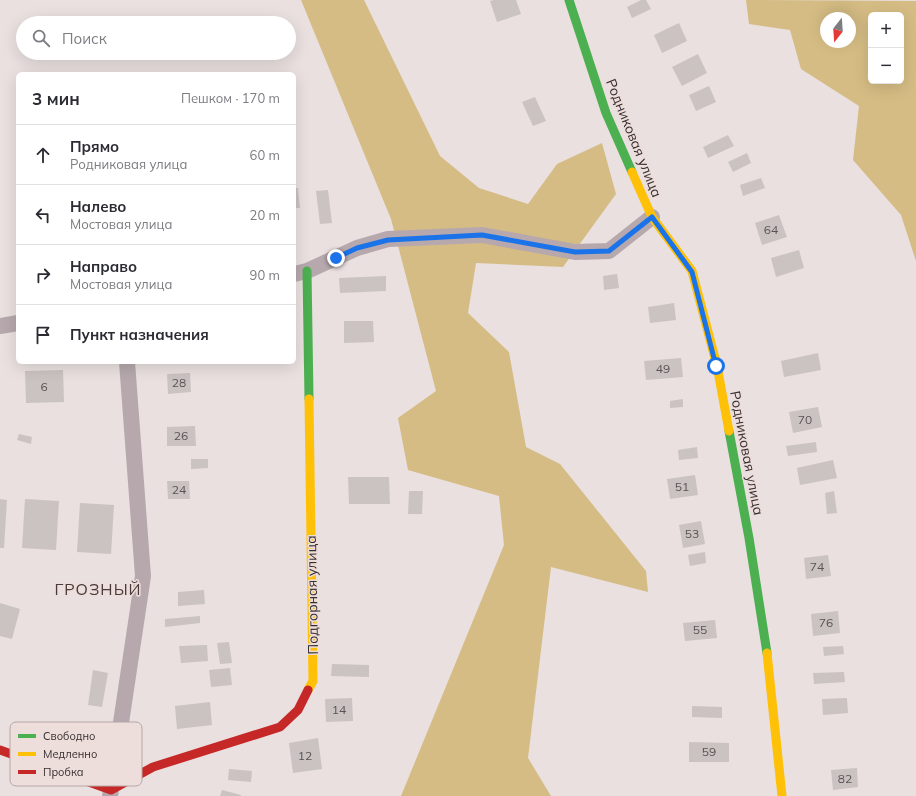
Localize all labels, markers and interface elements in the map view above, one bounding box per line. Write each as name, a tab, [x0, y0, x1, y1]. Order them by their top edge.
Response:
north arrow	[820, 12, 856, 48]
map controls	[868, 12, 904, 84]
button: +	[868, 12, 904, 48]
search box	[16, 16, 296, 60]
icon: search	[30, 27, 52, 49]
text: Поиск	[62, 29, 107, 48]
button: −	[868, 48, 904, 84]
street label: Родниковая улица	[602, 76, 666, 200]
text: 3 мин	[32, 88, 80, 109]
text: Пешком · 170 m	[181, 90, 280, 106]
text: Прямо	[70, 137, 119, 156]
icon: ahead	[32, 144, 54, 166]
text: 60 m	[250, 147, 280, 163]
text: Родниковая улица	[70, 156, 187, 172]
text: Налево	[70, 197, 126, 216]
icon: left	[32, 204, 54, 226]
text: 20 m	[250, 207, 280, 223]
text: Мостовая улица	[70, 216, 172, 232]
house number: 64	[764, 222, 778, 237]
route end	[327, 249, 345, 267]
text: Направо	[70, 257, 137, 276]
icon: right	[32, 264, 54, 286]
text: 90 m	[250, 267, 280, 283]
text: Мостовая улица	[70, 276, 172, 292]
icon: arrive	[32, 324, 54, 346]
text: Пункт назначения	[70, 325, 209, 344]
route start	[707, 357, 725, 375]
house number: 49	[656, 361, 670, 376]
house number: 28	[172, 375, 186, 390]
house number: 6	[40, 379, 48, 394]
street label: Родниковая улица	[726, 389, 768, 517]
house number: 70	[798, 412, 812, 427]
house number: 26	[174, 428, 188, 443]
house number: 51	[675, 479, 689, 494]
house number: 24	[172, 482, 186, 497]
house number: 53	[685, 526, 699, 541]
street label: Подгорная улица	[302, 535, 322, 655]
house number: 74	[810, 559, 824, 574]
district label: ГРОЗНЫЙ	[54, 579, 142, 599]
house number: 76	[819, 615, 833, 630]
house number: 55	[693, 622, 707, 637]
house number: 14	[332, 702, 346, 717]
legend	[10, 722, 142, 786]
text: Свободно	[43, 729, 96, 743]
house number: 59	[702, 744, 716, 759]
text: Медленно	[43, 747, 97, 761]
house number: 12	[298, 748, 312, 763]
text: Пробка	[43, 765, 84, 779]
house number: 82	[838, 771, 852, 786]

